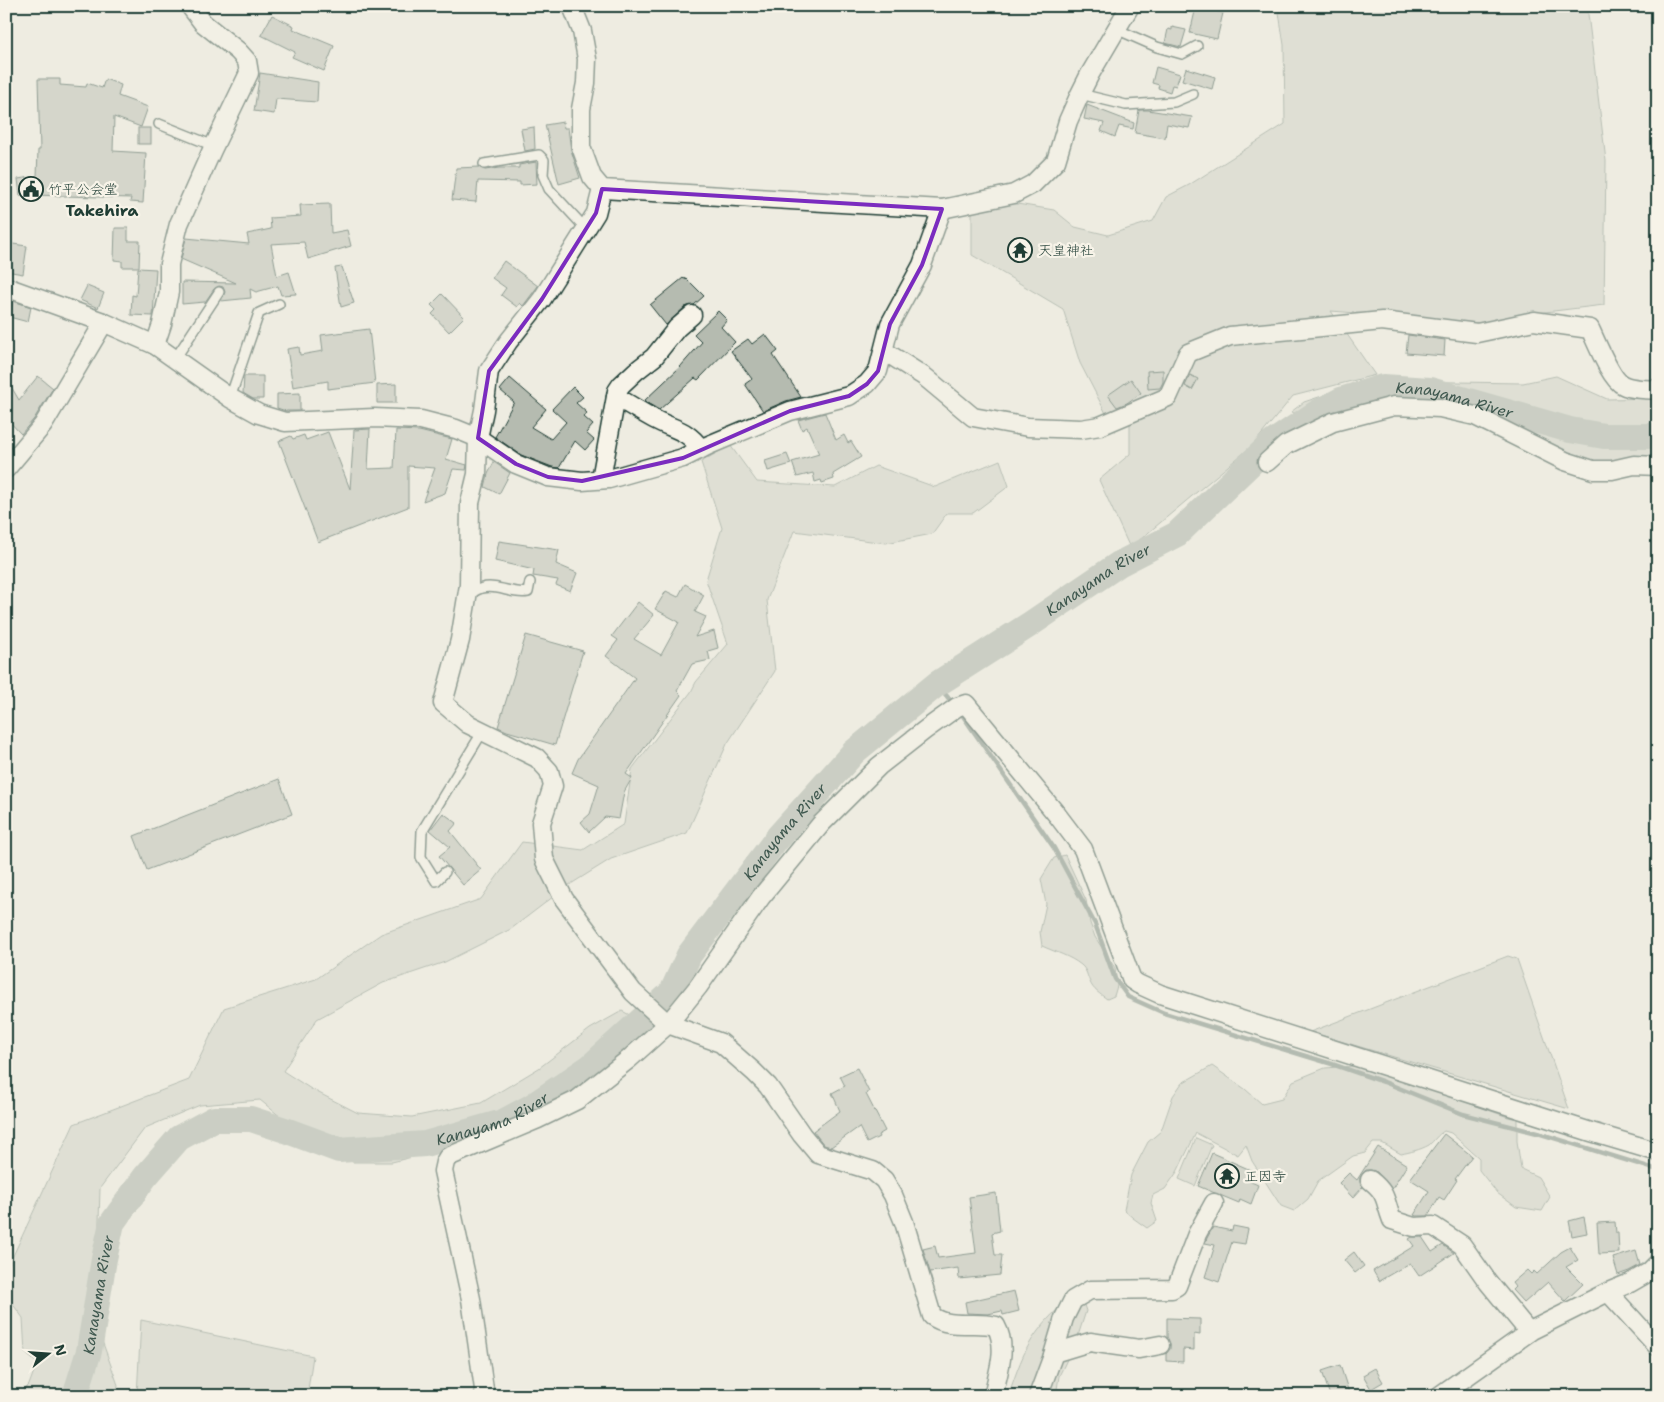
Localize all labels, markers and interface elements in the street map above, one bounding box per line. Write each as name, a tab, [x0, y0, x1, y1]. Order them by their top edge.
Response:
public building icon: 竹平公会堂	[18, 176, 44, 202]
place label: 竹平公会堂	[48, 180, 118, 198]
district label: Takehira	[66, 200, 139, 221]
temple icon: 天皇神社	[1007, 237, 1033, 263]
place label: 天皇神社	[1038, 241, 1094, 259]
water label: Kanayama River	[1395, 378, 1516, 423]
water label: Kanayama River	[1042, 539, 1155, 621]
water label: Kanayama River	[739, 779, 832, 884]
water label: Kanayama River	[434, 1087, 554, 1150]
temple icon: 正因寺	[1214, 1163, 1240, 1189]
place label: 正因寺	[1244, 1167, 1286, 1185]
water label: Kanayama River	[79, 1233, 119, 1356]
north arrow	[22, 1330, 72, 1380]
text: N	[50, 1342, 71, 1358]

